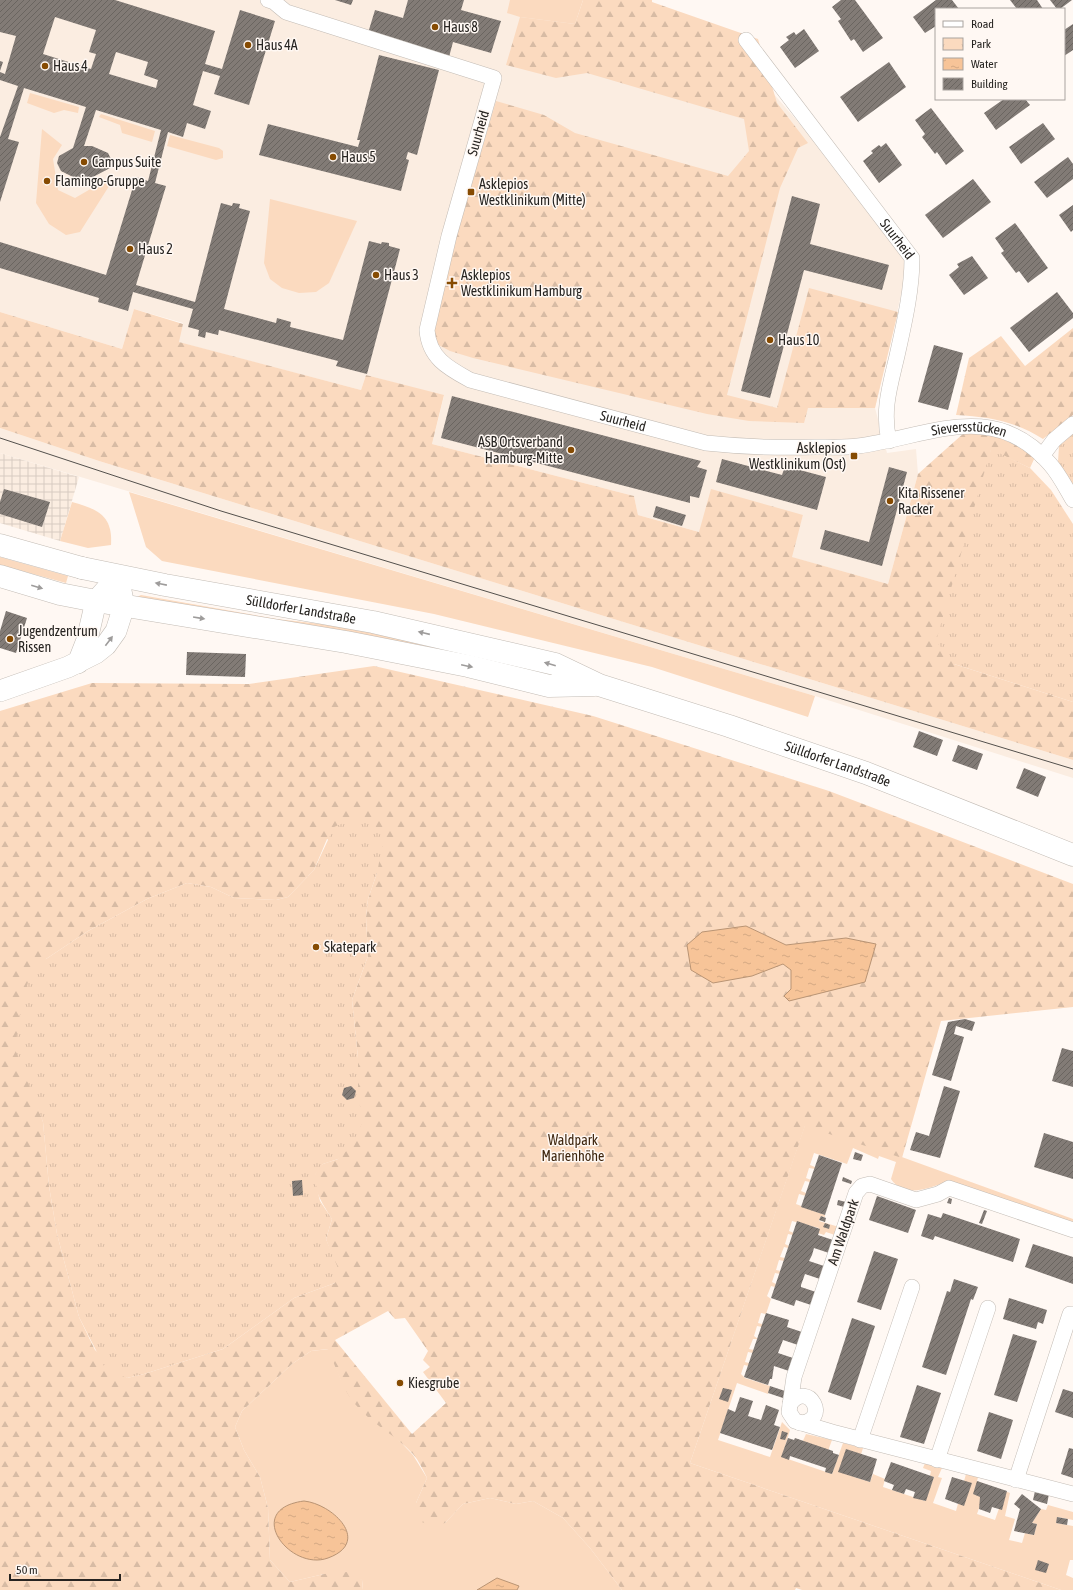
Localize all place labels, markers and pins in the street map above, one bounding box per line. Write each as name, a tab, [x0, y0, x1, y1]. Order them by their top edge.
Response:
place label: Haus 8	[443, 19, 478, 35]
marker: Haus 8	[430, 22, 440, 32]
place label: Haus 4A	[256, 37, 298, 53]
marker: Haus 4A	[243, 40, 253, 50]
place label: Haus 4	[53, 58, 88, 74]
marker: Haus 4	[40, 61, 50, 71]
place label: Haus 5	[341, 149, 376, 165]
marker: Haus 5	[328, 152, 338, 162]
place label: Campus Suite	[92, 154, 161, 170]
marker: Campus Suite	[79, 157, 89, 167]
place label: Flamingo-Gruppe	[55, 173, 145, 189]
marker: Flamingo-Gruppe	[42, 176, 52, 186]
place label: Asklepios Westklinikum (Mitte)	[479, 176, 586, 208]
marker: Asklepios Westklinikum (Mitte)	[466, 187, 476, 197]
place label: Haus 2	[138, 241, 173, 257]
marker: Haus 2	[125, 244, 135, 254]
place label: Haus 3	[384, 267, 419, 283]
place label: Asklepios Westklinikum Hamburg	[461, 267, 582, 299]
marker: Haus 3	[371, 270, 381, 280]
marker: Asklepios Westklinikum Hamburg	[446, 277, 458, 289]
place label: Haus 10	[778, 332, 820, 348]
marker: Haus 10	[765, 335, 775, 345]
place label: ASB Ortsverband Hamburg-Mitte	[478, 434, 563, 466]
place label: Asklepios Westklinikum (Ost)	[749, 440, 846, 472]
marker: ASB Ortsverband Hamburg-Mitte	[566, 445, 576, 455]
marker: Asklepios Westklinikum (Ost)	[849, 451, 859, 461]
place label: Kita Rissener Racker	[898, 485, 965, 517]
marker: Kita Rissener Racker	[885, 496, 895, 506]
place label: Jugendzentrum Rissen	[18, 623, 98, 655]
marker: Jugendzentrum Rissen	[5, 634, 15, 644]
place label: Skatepark	[324, 939, 376, 955]
marker: Skatepark	[311, 942, 321, 952]
place label: Kiesgrube	[408, 1375, 459, 1391]
marker: Kiesgrube	[395, 1378, 405, 1388]

